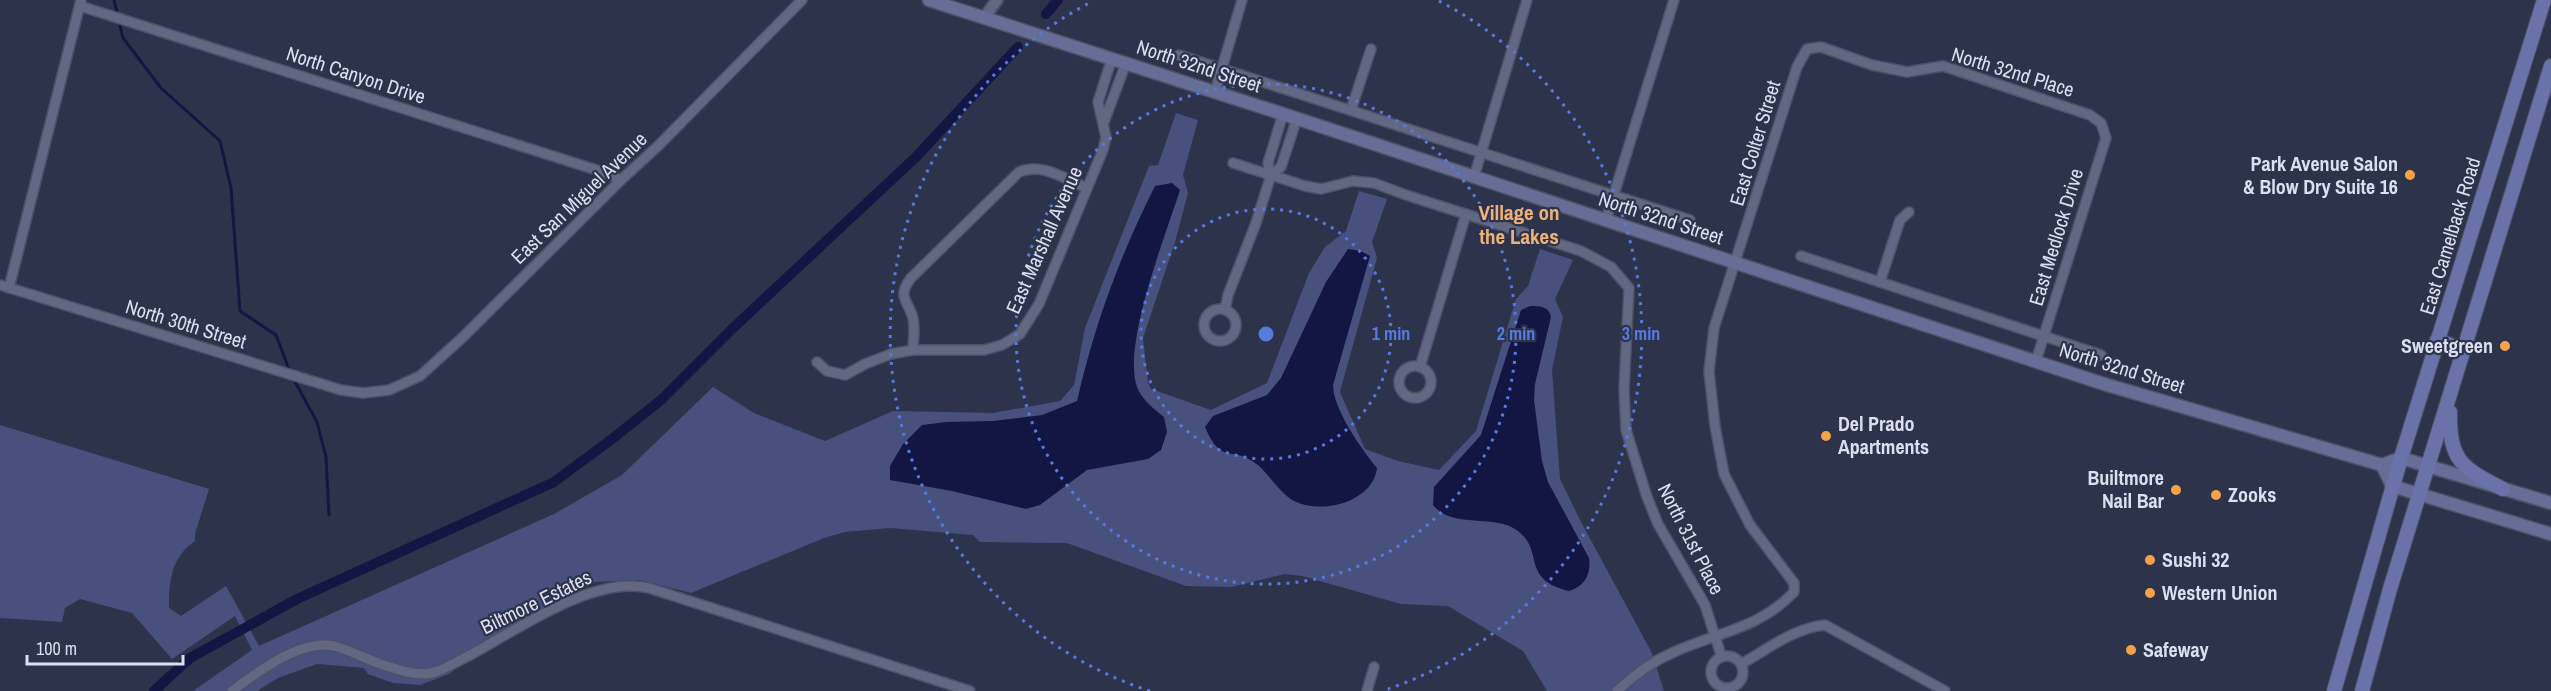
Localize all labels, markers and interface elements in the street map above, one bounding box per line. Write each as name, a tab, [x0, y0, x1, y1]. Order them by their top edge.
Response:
street label: North 32nd Street	[1133, 33, 1265, 99]
street label: North Canyon Drive	[283, 39, 429, 110]
street label: North 32nd Place	[1949, 40, 2078, 103]
street label: East Colter Street	[1723, 77, 1786, 209]
street label: East San Miguel Avenue	[505, 126, 653, 270]
place label: Park Avenue Salon & Blow Dry Suite 16	[2243, 150, 2398, 200]
street label: East Camelback Road	[2413, 154, 2486, 318]
street label: East Marshall Avenue	[999, 162, 1088, 318]
street label: East Medlock Drive	[2022, 165, 2089, 309]
marker: Park Avenue Salon & Blow Dry Suite 16	[2403, 168, 2417, 182]
street label: North 32nd Street	[1595, 185, 1727, 251]
district label: Village on the Lakes	[1478, 198, 1560, 251]
street label: North 30th Street	[122, 292, 250, 355]
text: 1 min	[1372, 321, 1410, 346]
text: 2 min	[1497, 321, 1535, 346]
text: 3 min	[1622, 321, 1660, 346]
centre of rings	[1256, 324, 1276, 344]
place label: Sweetgreen	[2401, 332, 2493, 359]
street label: North 32nd Street	[2056, 336, 2188, 399]
marker: Sweetgreen	[2498, 339, 2512, 353]
place label: Del Prado Apartments	[1838, 410, 1929, 460]
marker: Del Prado Apartments	[1819, 429, 1833, 443]
place label: Builtmore Nail Bar	[2087, 464, 2165, 514]
street label: North 31st Place	[1652, 479, 1731, 599]
place label: Zooks	[2228, 481, 2276, 508]
marker: Builtmore Nail Bar	[2169, 483, 2183, 497]
marker: Zooks	[2209, 488, 2223, 502]
place label: Sushi 32	[2162, 546, 2229, 573]
marker: Sushi 32	[2143, 553, 2157, 567]
street label: Biltmore Estates	[476, 563, 596, 640]
place label: Western Union	[2162, 579, 2277, 606]
marker: Western Union	[2143, 586, 2157, 600]
scale bar	[27, 628, 183, 666]
text: 100 m	[36, 636, 77, 661]
place label: Safeway	[2143, 636, 2210, 663]
marker: Safeway	[2124, 643, 2138, 657]

